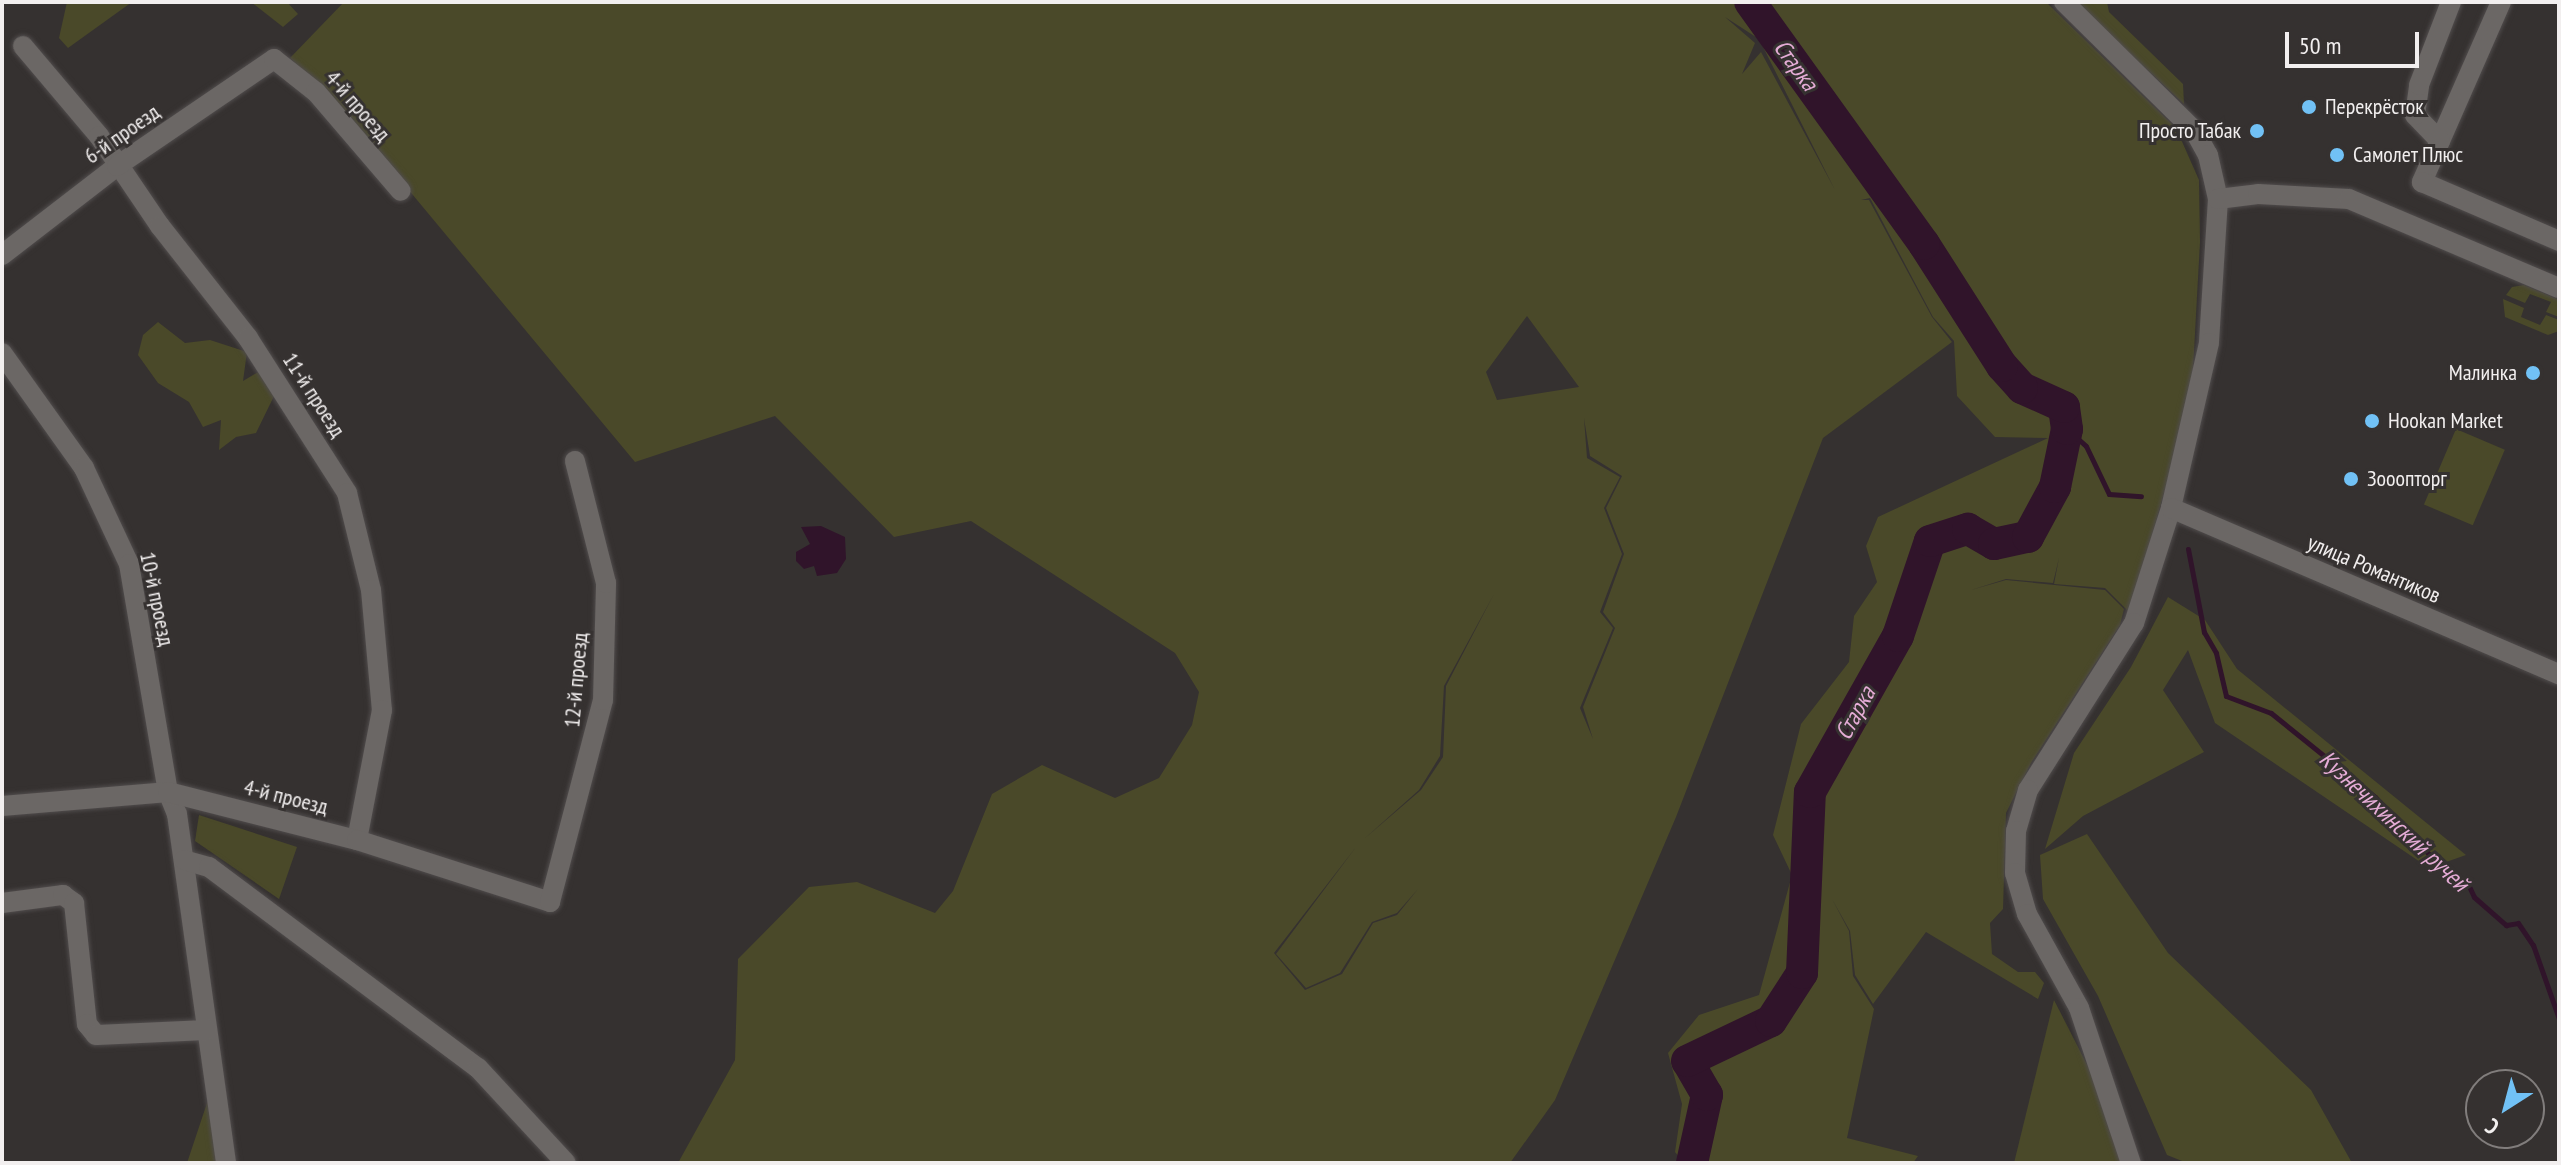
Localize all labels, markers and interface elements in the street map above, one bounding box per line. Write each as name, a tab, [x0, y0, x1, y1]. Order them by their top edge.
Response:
scale bar	[2289, 16, 2423, 66]
text: 50 m	[2299, 30, 2341, 61]
water label: Старка	[1768, 34, 1824, 96]
street label: 4-й проезд	[320, 65, 396, 147]
place label: Перекрёсток	[2325, 94, 2424, 120]
marker: Перекрёсток	[2300, 98, 2318, 116]
street label: 6-й проезд	[79, 99, 165, 169]
place label: Просто Табак	[2138, 118, 2241, 144]
marker: Просто Табак	[2248, 122, 2266, 140]
place label: Самолет Плюс	[2353, 142, 2464, 168]
marker: Самолет Плюс	[2328, 146, 2346, 164]
street label: 11-й проезд	[277, 348, 351, 442]
place label: Малинка	[2449, 360, 2517, 386]
marker: Малинка	[2524, 364, 2542, 382]
place label: Hookan Market	[2388, 408, 2503, 434]
marker: Hookan Market	[2363, 412, 2381, 430]
place label: Зооопторг	[2367, 466, 2447, 492]
marker: Зооопторг	[2342, 470, 2360, 488]
street label: улица Романтиков	[2304, 529, 2444, 609]
street label: 10-й проезд	[134, 550, 180, 648]
street label: 12-й проезд	[559, 631, 593, 729]
water label: Старка	[1829, 681, 1881, 745]
water label: Кузнечихинский ручей	[2313, 744, 2475, 898]
street label: 4-й проезд	[241, 774, 331, 820]
north arrow	[2465, 1069, 2545, 1149]
text: С	[2480, 1113, 2504, 1141]

